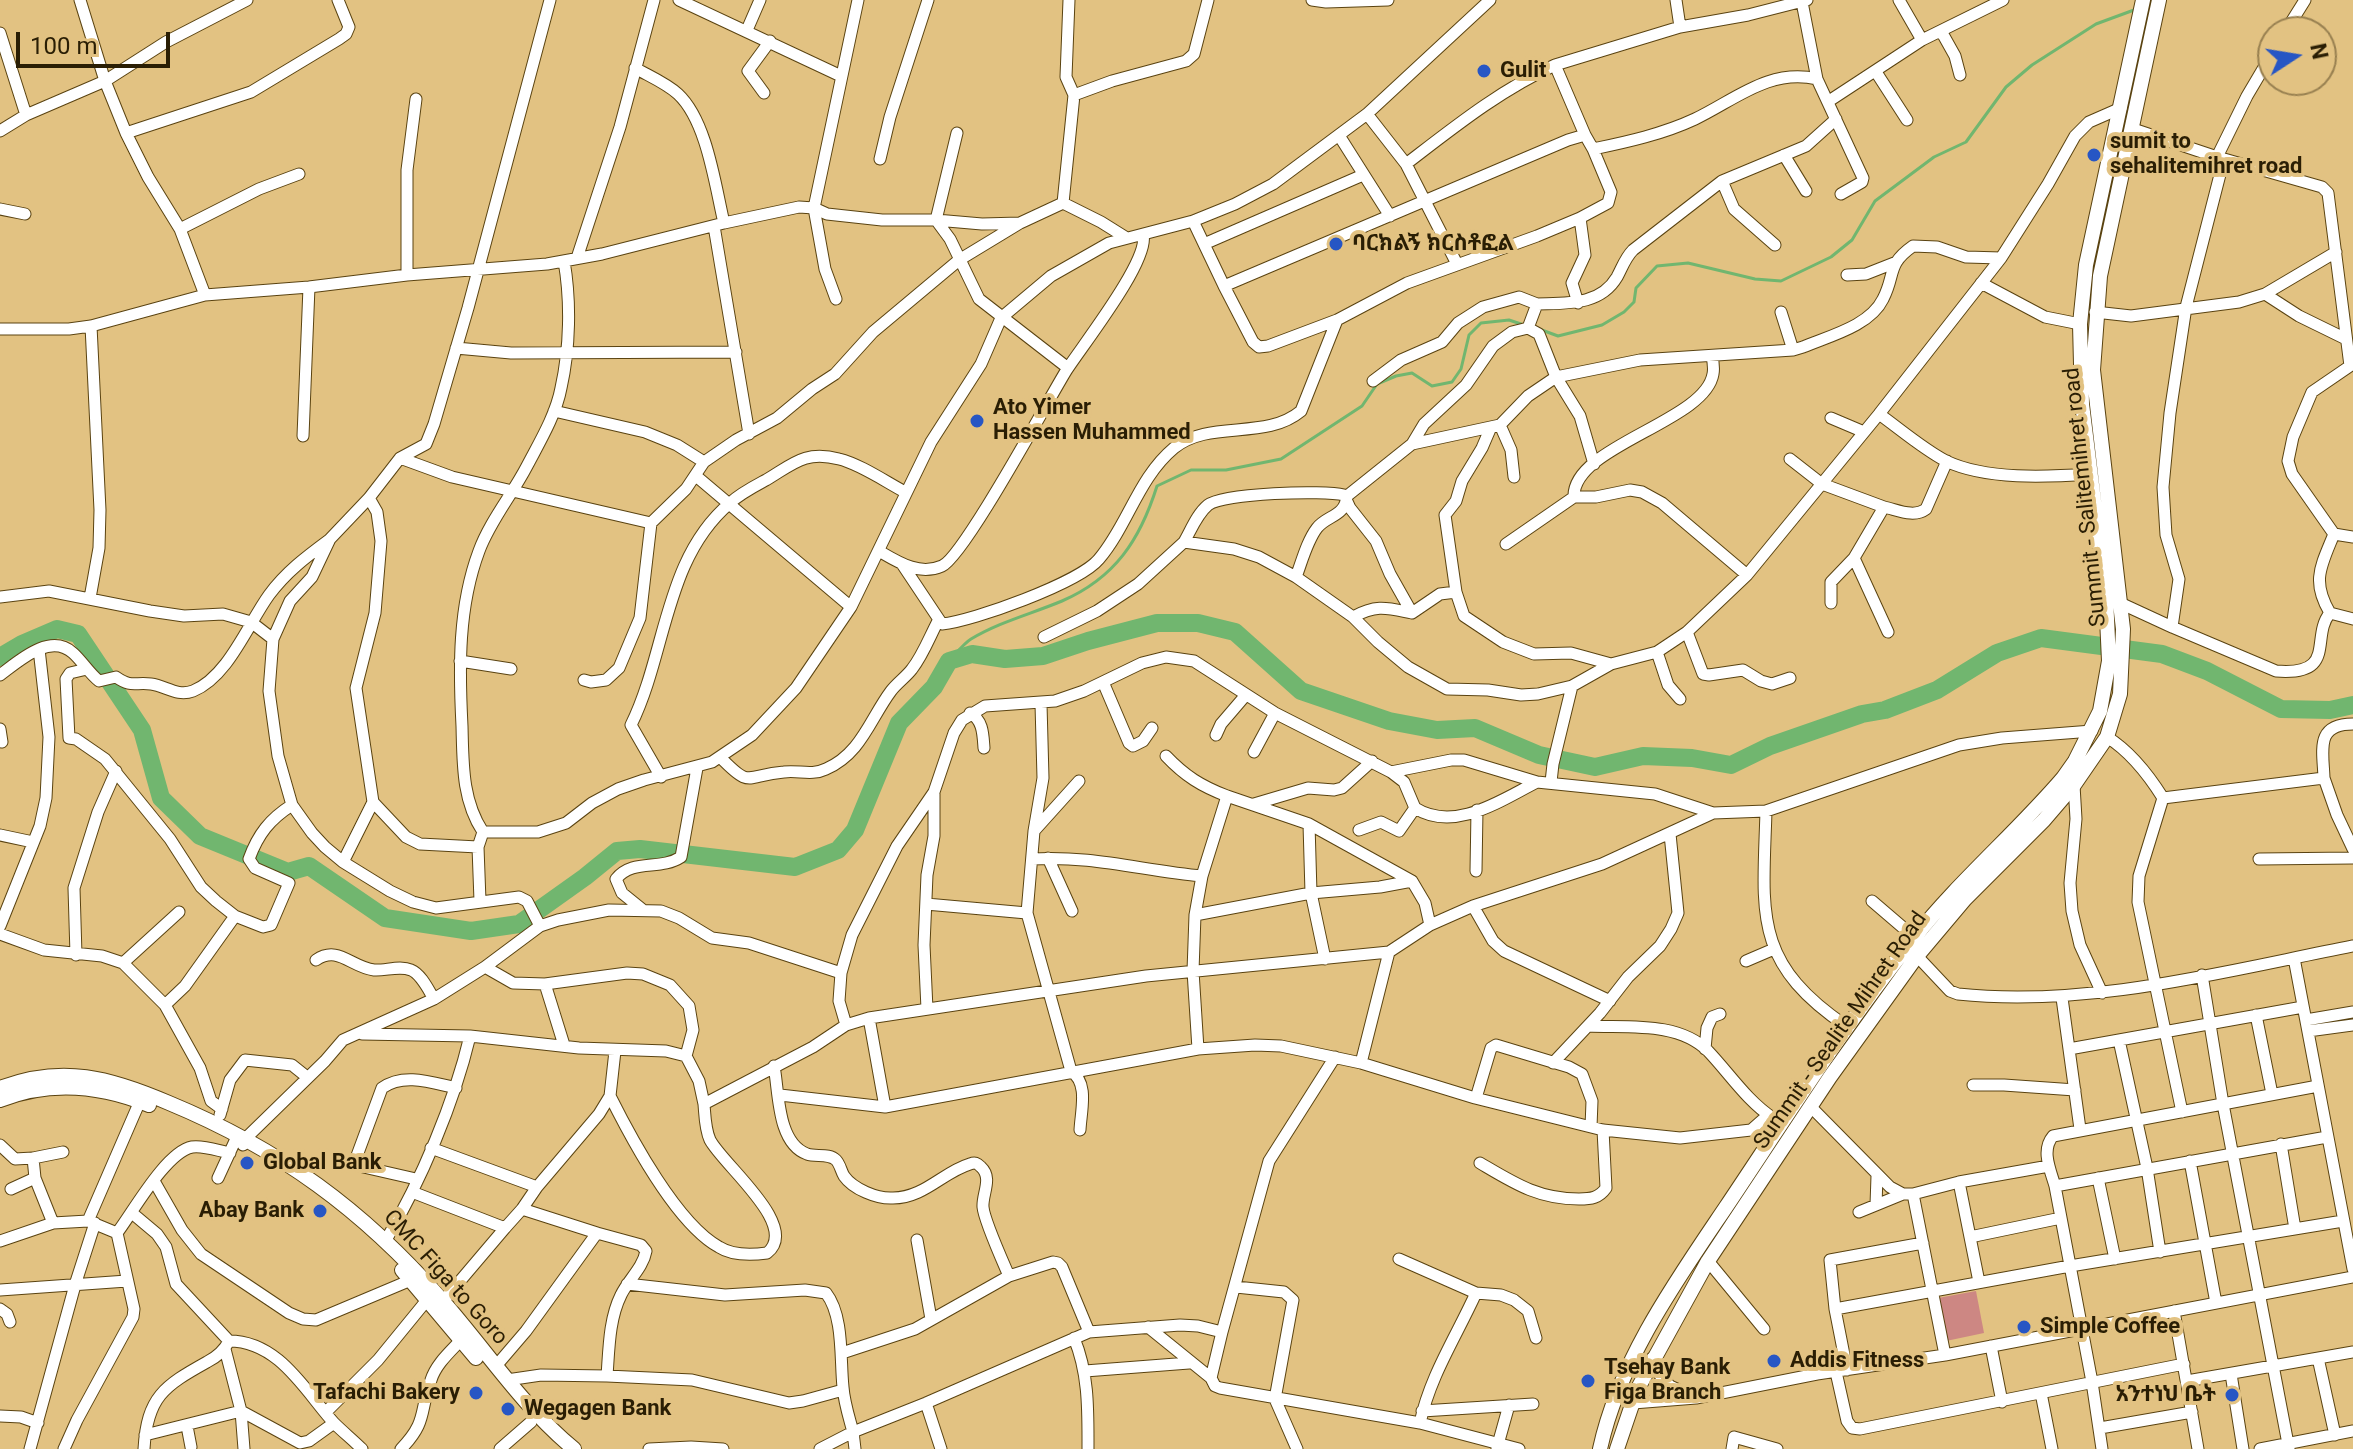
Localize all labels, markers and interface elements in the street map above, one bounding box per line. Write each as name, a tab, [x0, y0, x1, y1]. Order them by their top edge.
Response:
scale bar	[20, 16, 174, 66]
north arrow	[2257, 16, 2337, 96]
text: 100 m	[30, 32, 97, 60]
text: N	[2305, 41, 2333, 62]
place label: Gulit	[1500, 58, 1546, 84]
marker: Gulit	[1475, 62, 1493, 80]
place label: sumit to sehalitemihret road	[2110, 129, 2302, 180]
marker: sumit to sehalitemihret road	[2085, 146, 2103, 164]
place label: ባርክልኝ ክርስቶፎል	[1352, 231, 1514, 257]
marker: ባርክልኝ ክርስቶፎል	[1327, 235, 1345, 253]
street label: Summit - Salitemihret road	[2059, 366, 2113, 628]
place label: Ato Yimer Hassen Muhammed	[993, 395, 1191, 446]
marker: Ato Yimer Hassen Muhammed	[968, 412, 986, 430]
street label: Summit - Sealite Mihret Road	[1749, 907, 1933, 1155]
place label: Global Bank	[263, 1150, 382, 1176]
marker: Global Bank	[238, 1154, 256, 1172]
place label: Abay Bank	[199, 1198, 304, 1224]
marker: Abay Bank	[311, 1202, 329, 1220]
street label: CMC Figa to Goro	[377, 1205, 513, 1351]
place label: Simple Coffee	[2040, 1314, 2180, 1340]
marker: Simple Coffee	[2015, 1318, 2033, 1336]
place label: Addis Fitness	[1790, 1348, 1924, 1374]
marker: Addis Fitness	[1765, 1352, 1783, 1370]
place label: Tsehay Bank Figa Branch	[1604, 1355, 1730, 1406]
marker: Tsehay Bank Figa Branch	[1579, 1372, 1597, 1390]
place label: Tafachi Bakery	[313, 1380, 460, 1406]
place label: አንተነህ ቤት	[2116, 1382, 2216, 1408]
marker: Tafachi Bakery	[467, 1384, 485, 1402]
marker: አንተነህ ቤት	[2223, 1386, 2241, 1404]
place label: Wegagen Bank	[524, 1396, 671, 1422]
marker: Wegagen Bank	[499, 1400, 517, 1418]

